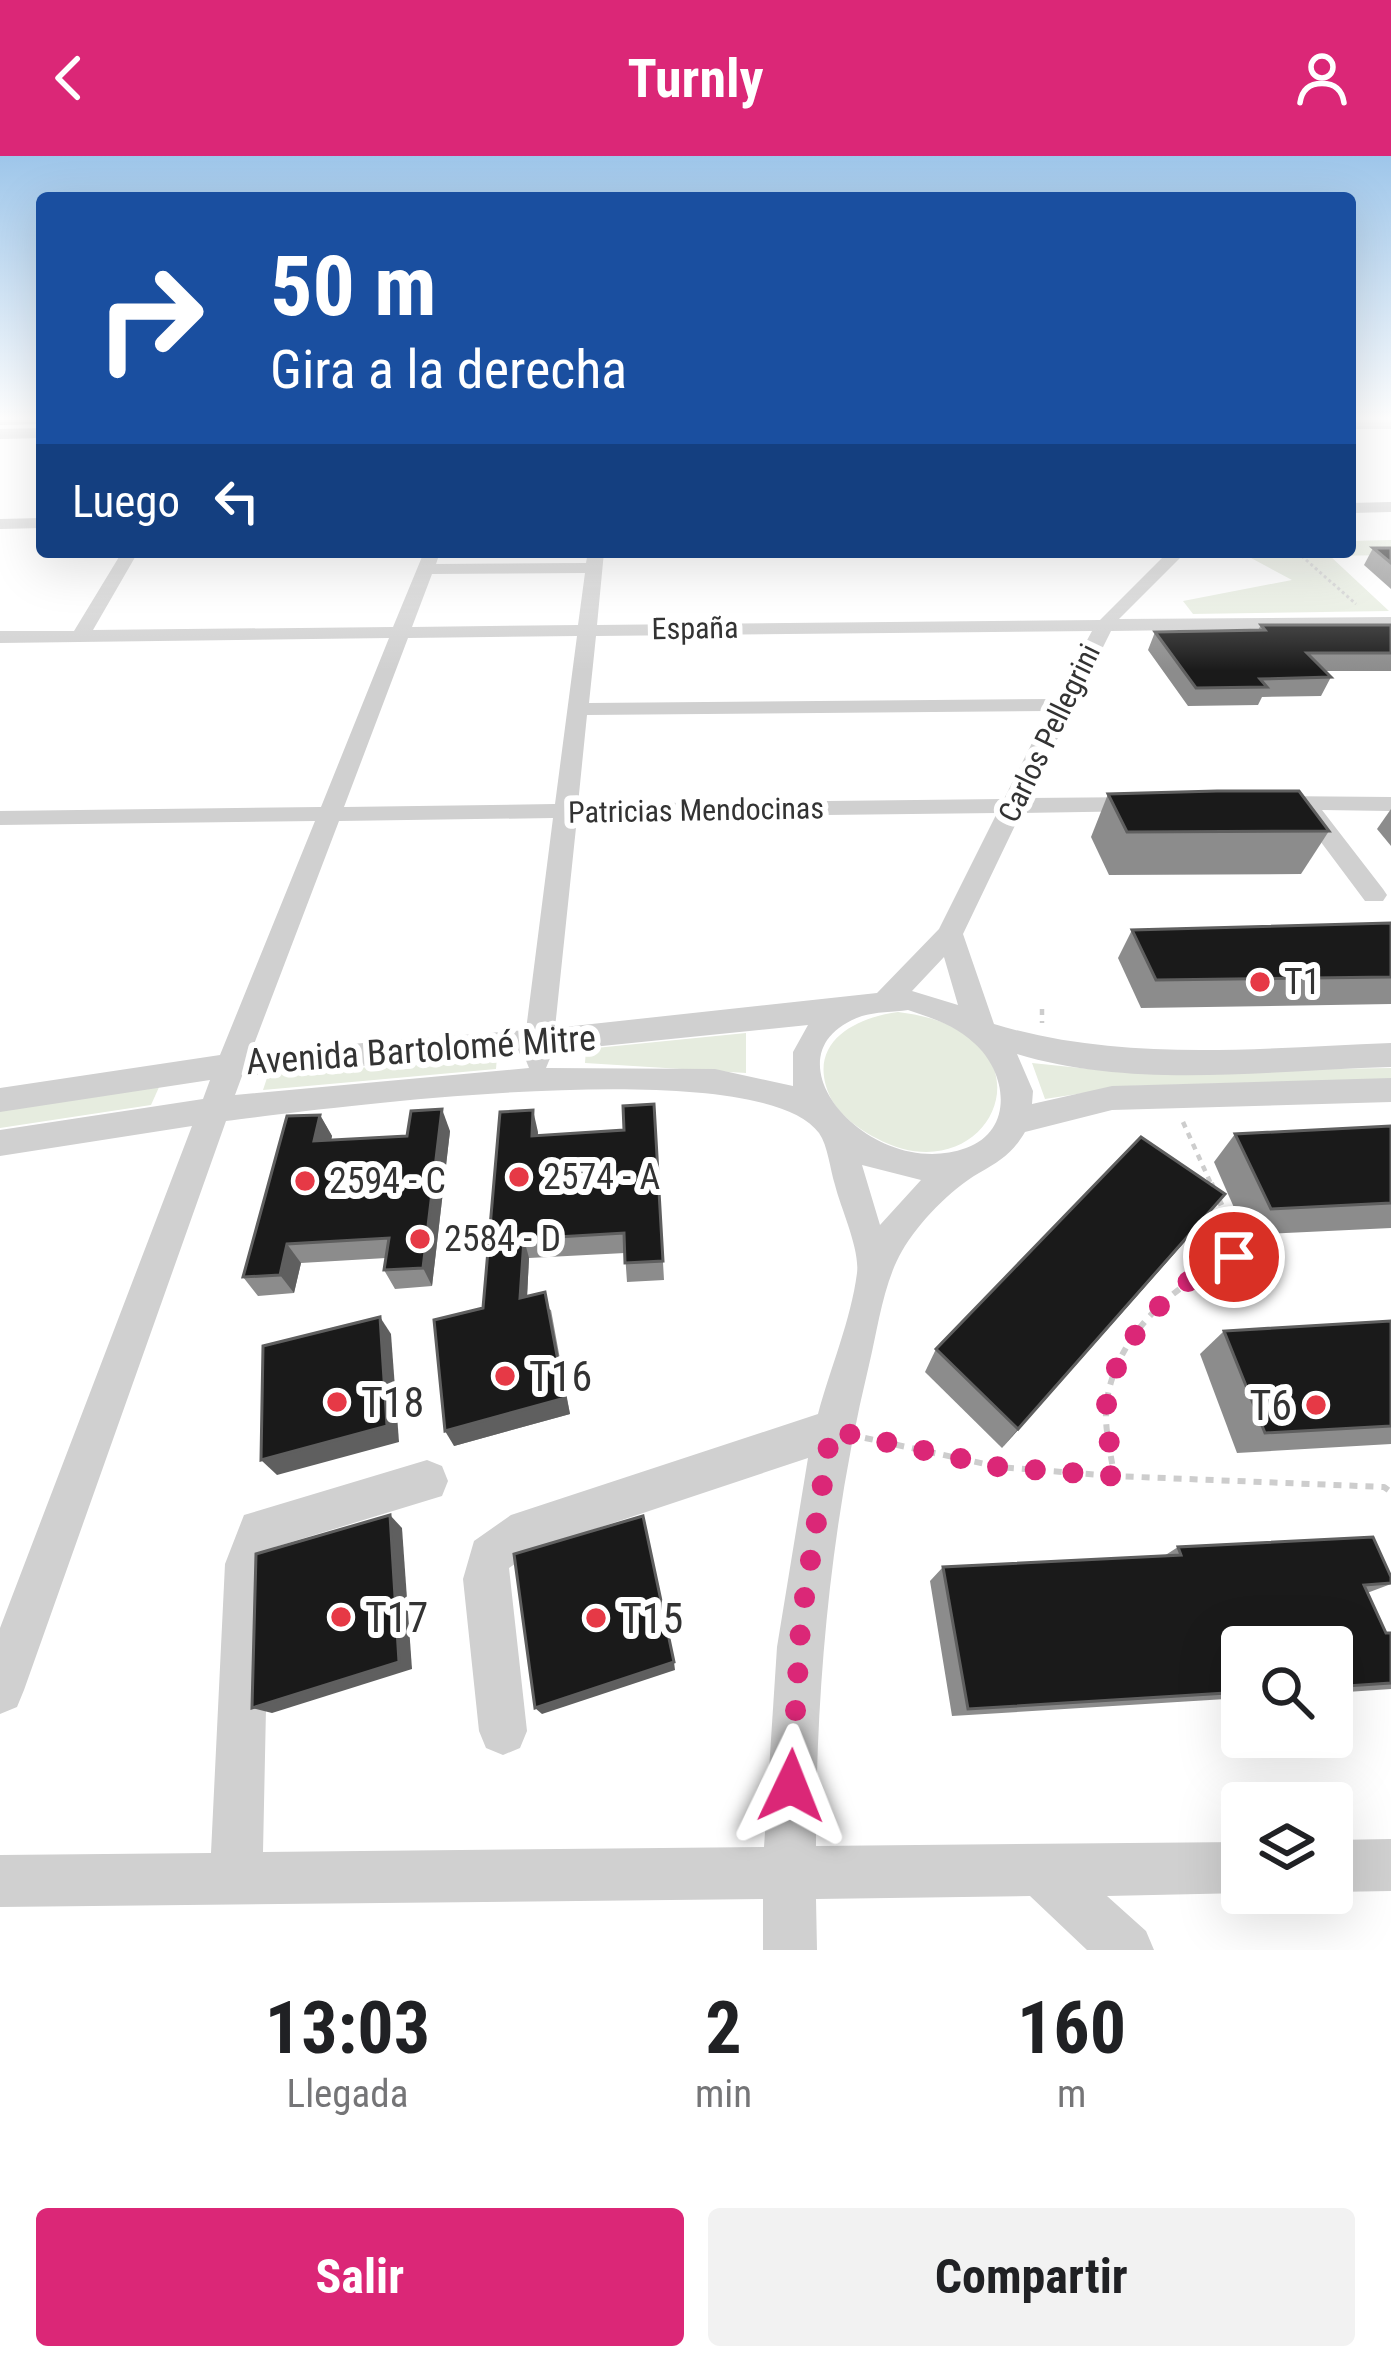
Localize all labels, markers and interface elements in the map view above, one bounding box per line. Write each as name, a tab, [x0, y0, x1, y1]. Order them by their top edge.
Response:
icon: back	[36, 45, 102, 111]
icon: person	[1289, 45, 1355, 111]
text: Turnly	[627, 47, 764, 110]
text: 50 m	[270, 237, 437, 336]
icon: right	[72, 240, 228, 396]
text: Gira a la derecha	[270, 338, 627, 401]
icon: left	[204, 468, 270, 534]
text: Luego	[72, 475, 180, 528]
street label: España	[651, 610, 739, 646]
street label: Carlos Pellegrini	[991, 638, 1107, 828]
street label: Patricias Mendocinas	[568, 790, 824, 830]
place label: T1	[1284, 961, 1321, 1003]
marker: T1	[1247, 969, 1273, 995]
street label: Avenida Bartolomé Mitre	[245, 1017, 597, 1083]
place label: 2574 - A	[543, 1156, 661, 1198]
place label: 2594 - C	[329, 1160, 446, 1202]
marker: 2574 - A	[506, 1164, 532, 1190]
marker: 2594 - C	[292, 1168, 318, 1194]
pin	[1183, 1206, 1285, 1308]
place label: 2584 - D	[444, 1218, 561, 1260]
icon: arrive	[1201, 1224, 1267, 1290]
marker: 2584 - D	[407, 1226, 433, 1252]
place label: T16	[529, 1352, 592, 1401]
marker: T16	[492, 1363, 518, 1389]
place label: T18	[361, 1378, 424, 1427]
place label: T6	[1249, 1381, 1292, 1430]
marker: T18	[324, 1389, 350, 1415]
marker: T6	[1303, 1392, 1329, 1418]
place label: T17	[365, 1593, 428, 1642]
place label: T15	[620, 1594, 683, 1643]
marker: T17	[328, 1604, 354, 1630]
marker: T15	[583, 1605, 609, 1631]
map controls	[1221, 1626, 1353, 1914]
button: search	[1221, 1626, 1353, 1758]
position arrow	[728, 1723, 854, 1849]
button: layers	[1221, 1782, 1353, 1914]
text: 13:03	[265, 1986, 430, 2071]
text: 2	[705, 1986, 742, 2071]
text: 160	[1017, 1986, 1126, 2071]
text: Llegada	[287, 2071, 408, 2117]
text: min	[695, 2071, 752, 2117]
text: m	[1057, 2071, 1086, 2117]
button: Salir	[36, 2208, 684, 2346]
button: Compartir	[708, 2208, 1355, 2346]

